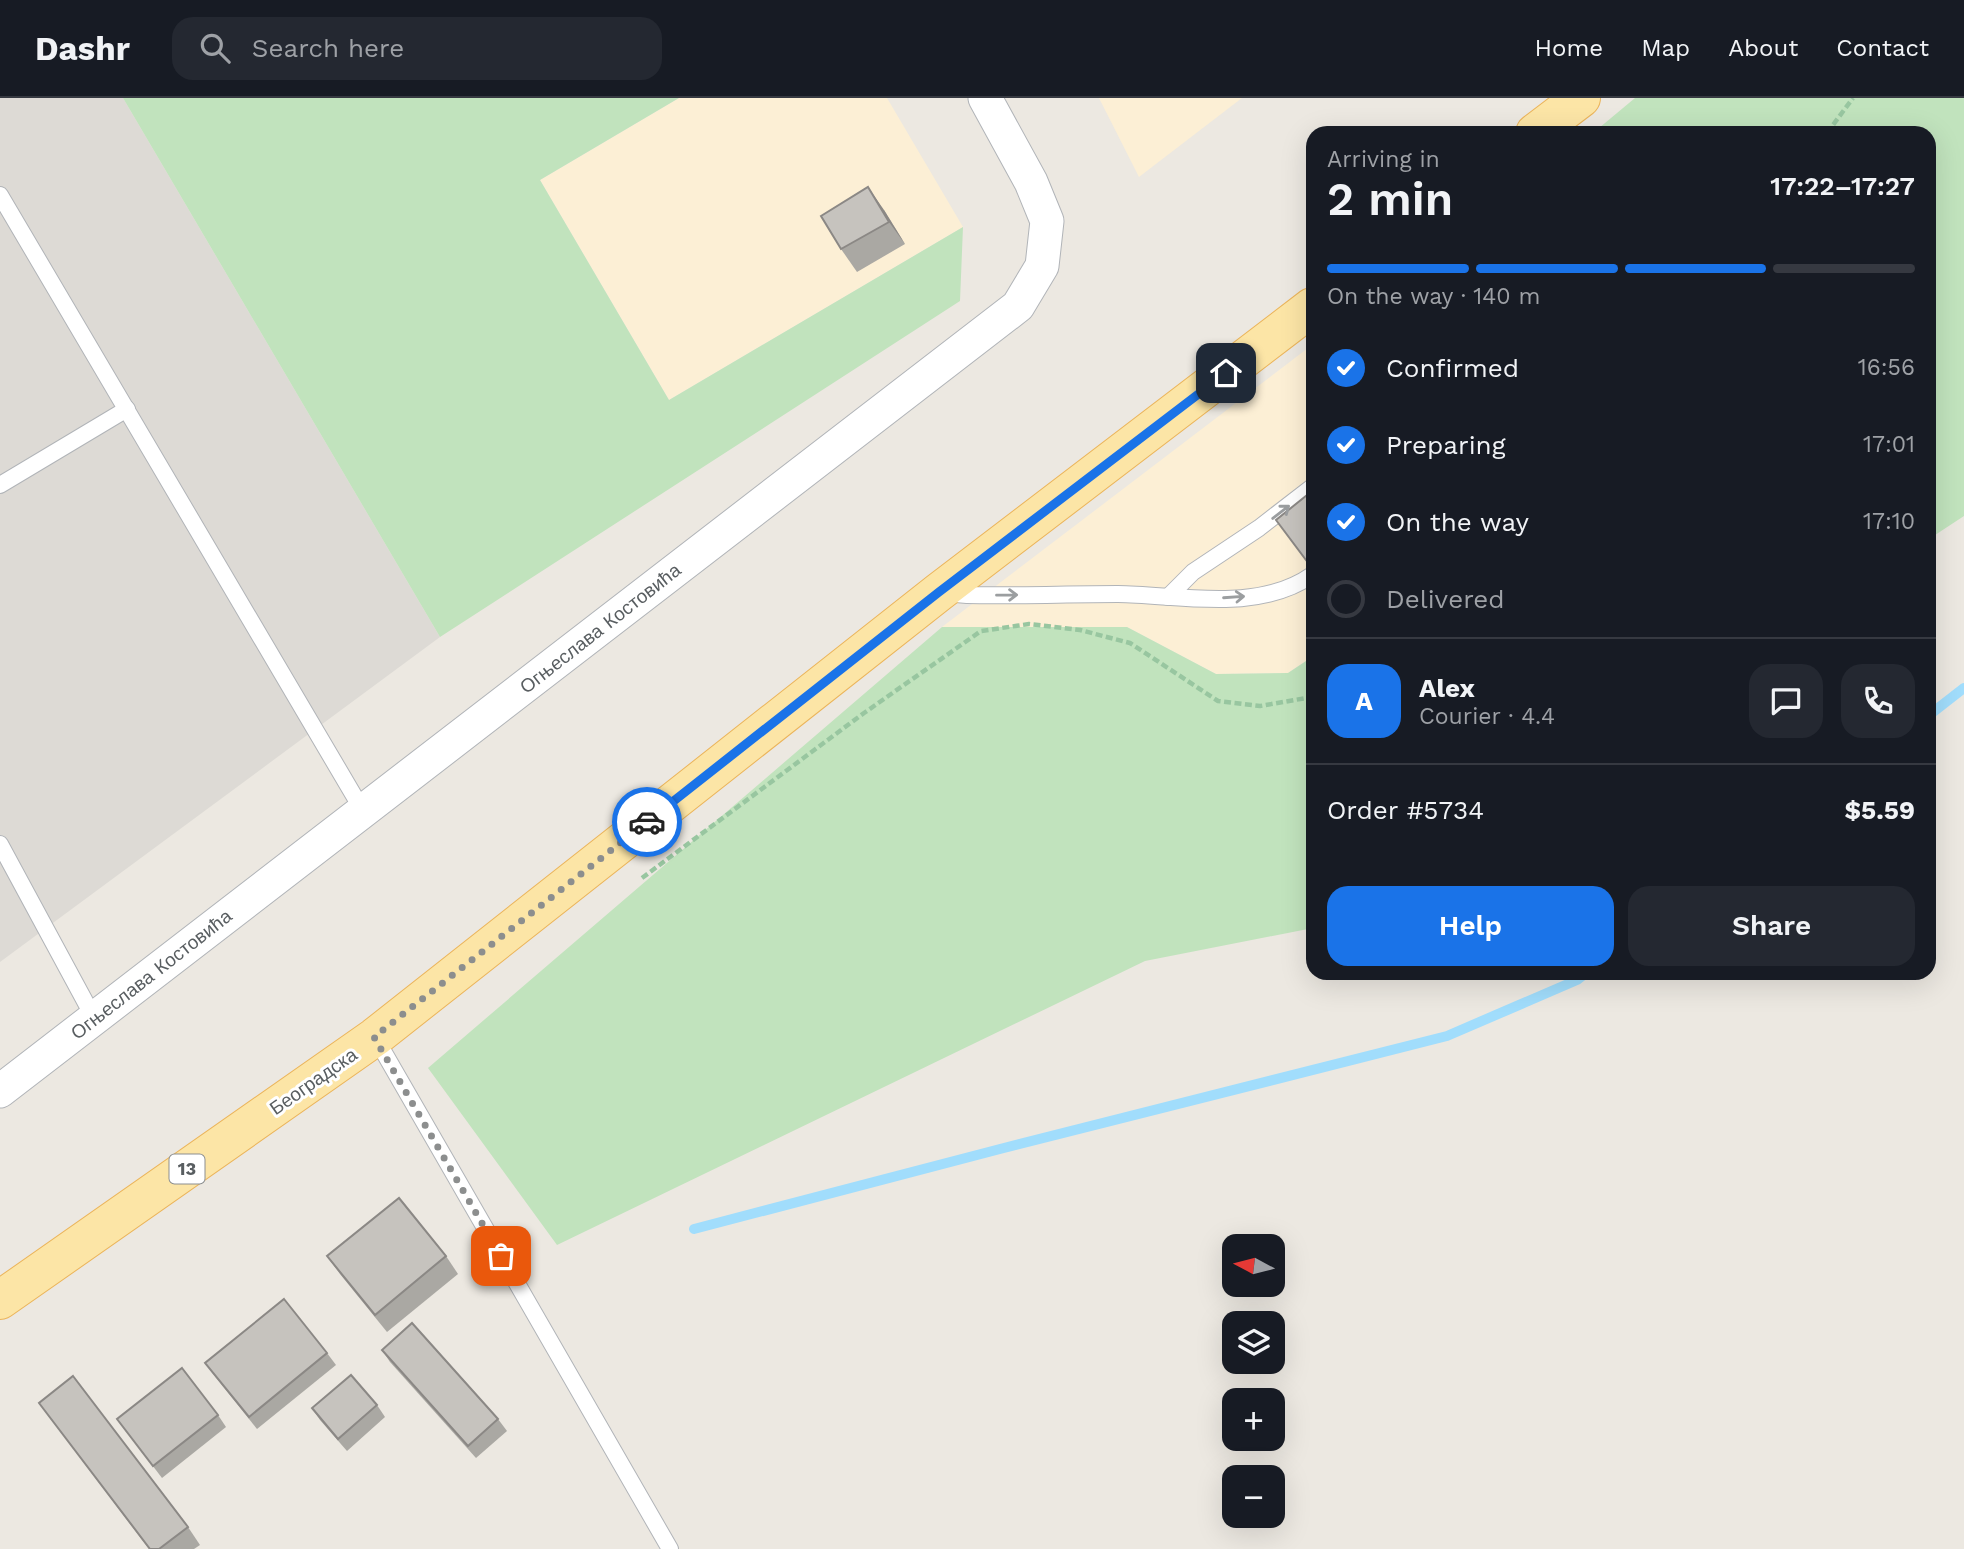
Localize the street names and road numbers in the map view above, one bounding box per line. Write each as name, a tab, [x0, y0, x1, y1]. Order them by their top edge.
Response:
street label: Огњеслава Костовића	[515, 558, 686, 698]
street label: Огњеслава Костовића	[66, 904, 237, 1044]
street label: Београдска	[265, 1043, 362, 1120]
road number: 13	[170, 1154, 204, 1184]

